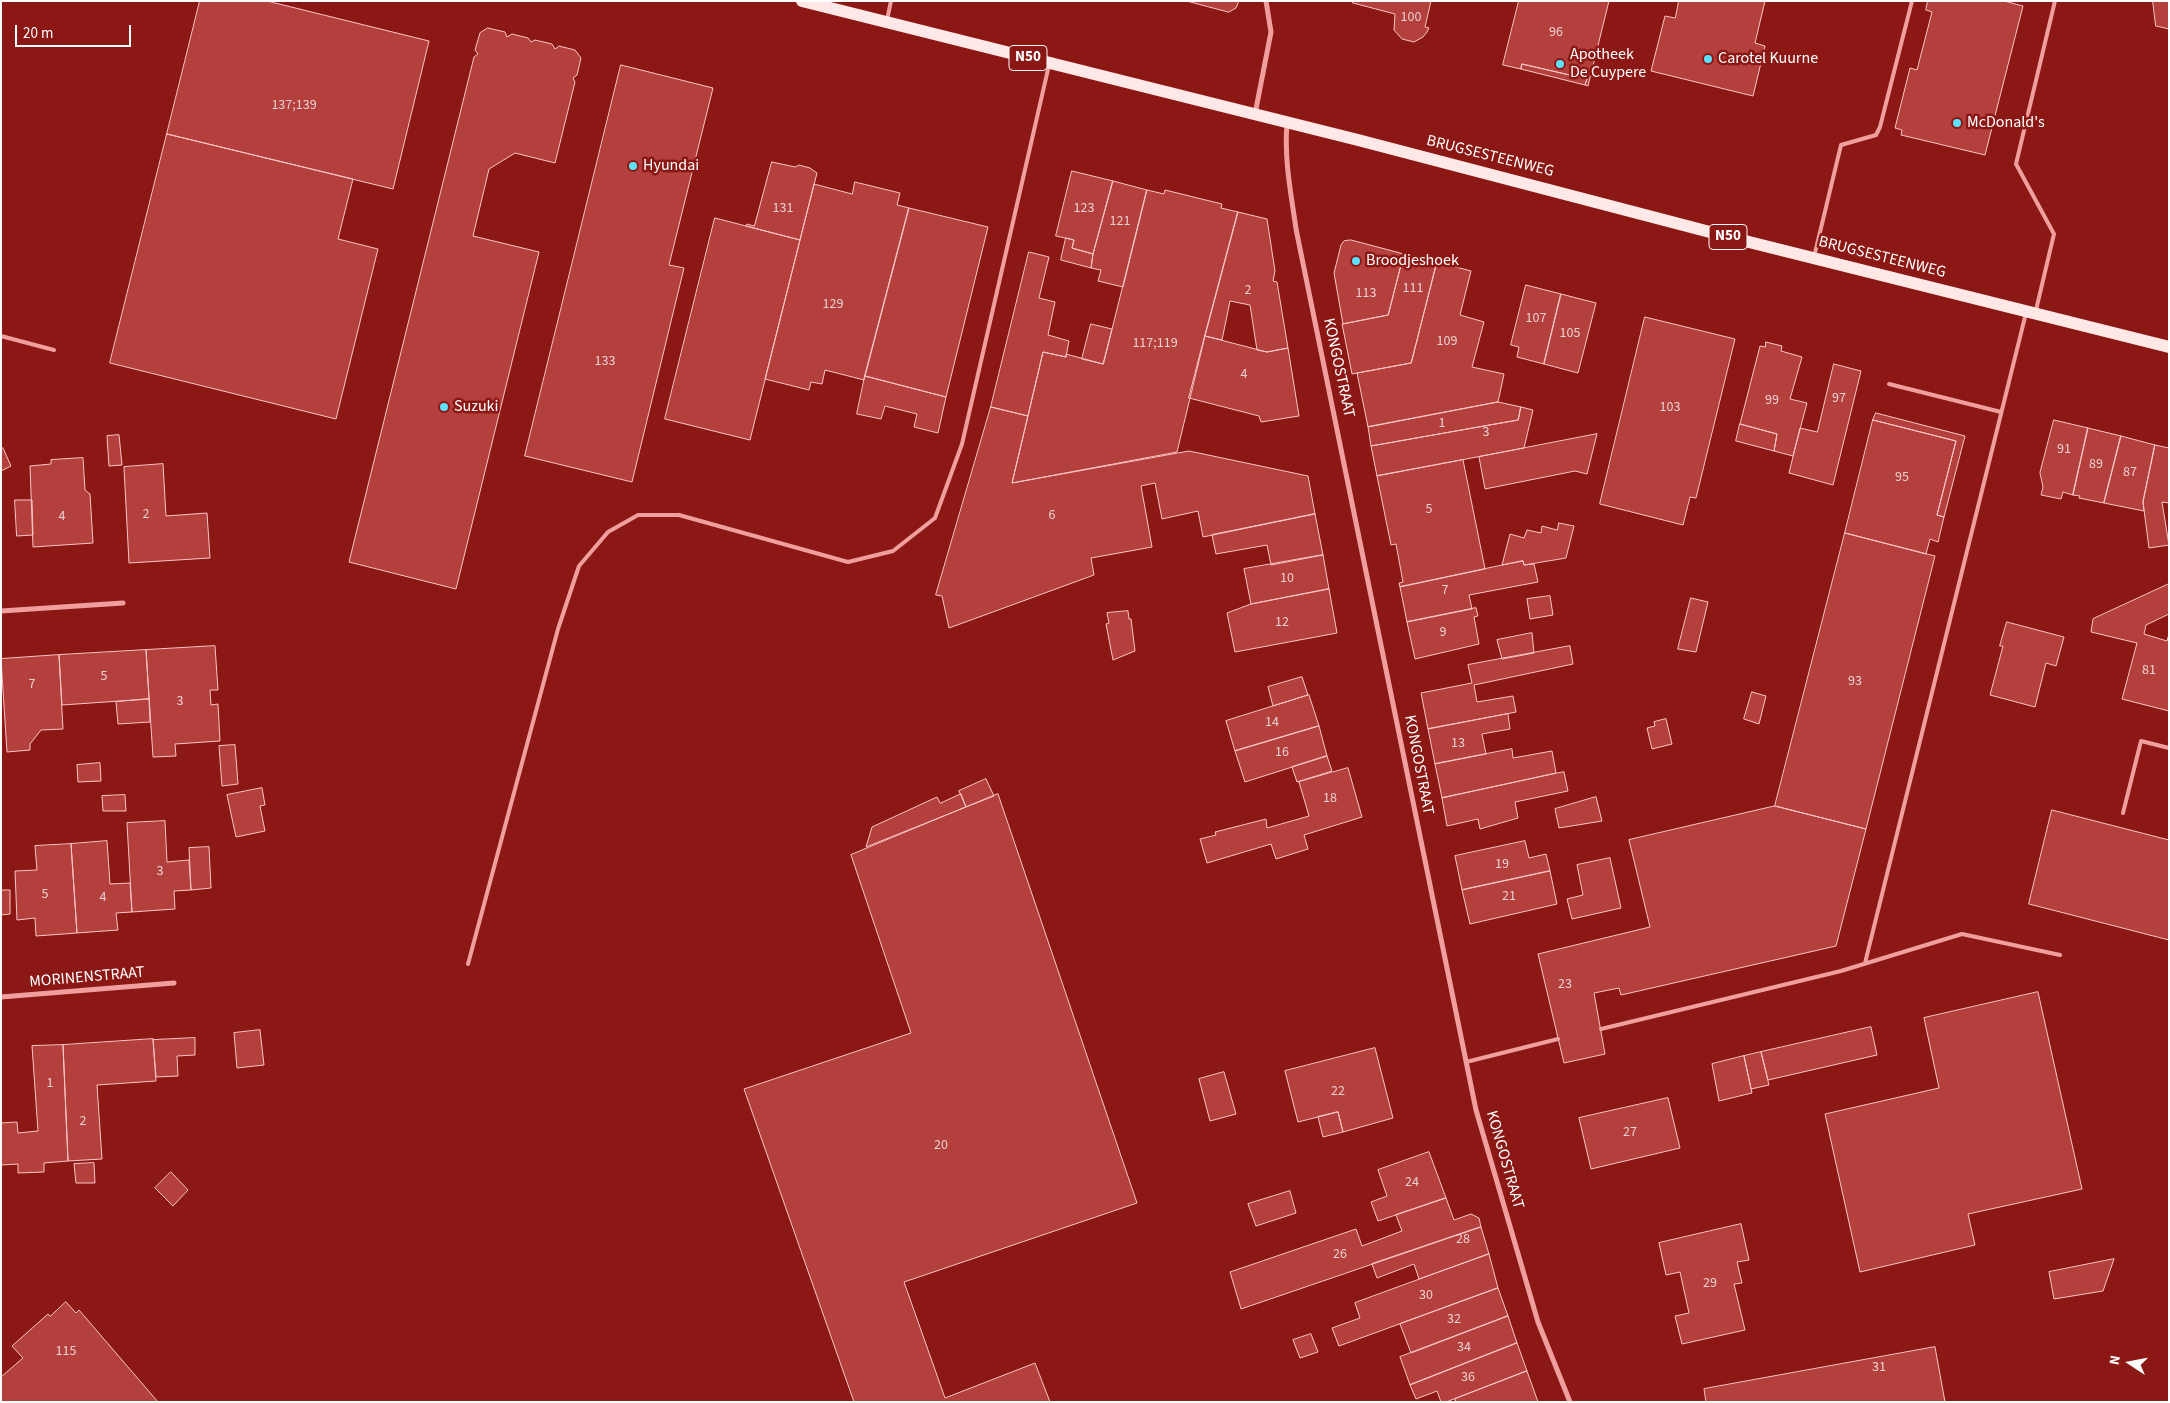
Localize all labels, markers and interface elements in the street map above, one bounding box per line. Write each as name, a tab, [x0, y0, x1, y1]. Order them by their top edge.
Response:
house number: 100	[1401, 10, 1421, 26]
scale bar	[18, 15, 134, 47]
text: 20 m	[23, 23, 53, 44]
house number: 96	[1549, 25, 1563, 41]
place label: Apotheek De Cuypere	[1570, 45, 1646, 83]
road number: N50	[1009, 46, 1047, 70]
place label: Carotel Kuurne	[1718, 49, 1818, 69]
marker: Carotel Kuurne	[1702, 53, 1714, 65]
marker: Apotheek De Cuypere	[1554, 58, 1566, 70]
house number: 137;139	[271, 98, 317, 114]
place label: McDonald's	[1967, 113, 2045, 133]
marker: McDonald's	[1951, 117, 1963, 129]
street label: BRUGSESTEENWEG	[1424, 132, 1556, 182]
place label: Hyundai	[643, 156, 699, 176]
marker: Hyundai	[627, 160, 639, 172]
house number: 131	[773, 201, 793, 217]
house number: 123	[1074, 201, 1094, 217]
house number: 121	[1110, 214, 1130, 230]
road number: N50	[1709, 224, 1747, 250]
street label: BRUGSESTEENWEG	[1816, 233, 1948, 283]
place label: Broodjeshoek	[1366, 251, 1459, 271]
marker: Broodjeshoek	[1350, 255, 1362, 267]
house number: 111	[1403, 281, 1423, 297]
house number: 2	[1245, 283, 1251, 299]
house number: 113	[1356, 286, 1376, 302]
house number: 129	[823, 297, 843, 313]
house number: 107	[1526, 311, 1546, 327]
street label: KONGOSTRAAT	[1318, 316, 1358, 420]
house number: 105	[1560, 326, 1580, 342]
house number: 109	[1437, 334, 1457, 350]
house number: 117;119	[1132, 336, 1178, 352]
house number: 133	[595, 354, 615, 370]
house number: 4	[1241, 367, 1247, 383]
house number: 97	[1832, 391, 1846, 407]
house number: 99	[1765, 393, 1779, 409]
place label: Suzuki	[454, 397, 498, 417]
house number: 103	[1660, 400, 1680, 416]
marker: Suzuki	[438, 401, 450, 413]
house number: 1	[1439, 416, 1445, 432]
house number: 3	[1483, 425, 1489, 441]
house number: 91	[2057, 442, 2071, 458]
house number: 89	[2089, 457, 2103, 473]
house number: 87	[2123, 465, 2137, 481]
house number: 95	[1895, 470, 1909, 486]
house number: 5	[1426, 502, 1432, 518]
house number: 2	[143, 507, 149, 523]
house number: 6	[1049, 508, 1055, 524]
house number: 4	[59, 509, 65, 525]
house number: 10	[1280, 571, 1294, 587]
house number: 7	[1442, 583, 1448, 599]
house number: 12	[1275, 615, 1289, 631]
house number: 9	[1440, 625, 1446, 641]
house number: 81	[2142, 663, 2156, 679]
house number: 5	[101, 669, 107, 685]
house number: 93	[1848, 674, 1862, 690]
house number: 7	[29, 677, 35, 693]
house number: 3	[177, 694, 183, 710]
street label: KONGOSTRAAT	[1399, 713, 1437, 817]
house number: 14	[1265, 715, 1279, 731]
house number: 13	[1451, 736, 1465, 752]
house number: 16	[1275, 745, 1289, 761]
house number: 18	[1323, 791, 1337, 807]
house number: 19	[1495, 857, 1509, 873]
house number: 3	[157, 864, 163, 880]
house number: 5	[42, 887, 48, 903]
house number: 21	[1502, 889, 1516, 905]
house number: 4	[100, 890, 106, 906]
street label: MORINENSTRAAT	[29, 963, 145, 993]
house number: 23	[1558, 977, 1572, 993]
house number: 1	[47, 1076, 53, 1092]
house number: 22	[1331, 1084, 1345, 1100]
street label: KONGOSTRAAT	[1481, 1109, 1527, 1211]
house number: 2	[80, 1114, 86, 1130]
house number: 27	[1623, 1125, 1637, 1141]
house number: 20	[934, 1138, 948, 1154]
house number: 24	[1405, 1175, 1419, 1191]
house number: 28	[1456, 1232, 1470, 1248]
house number: 26	[1333, 1247, 1347, 1263]
house number: 29	[1703, 1276, 1717, 1292]
house number: 30	[1419, 1288, 1433, 1304]
house number: 32	[1447, 1312, 1461, 1328]
north arrow	[2105, 1338, 2155, 1388]
house number: 34	[1457, 1340, 1471, 1356]
house number: 115	[56, 1344, 76, 1360]
text: N	[2105, 1354, 2126, 1367]
house number: 31	[1872, 1360, 1886, 1376]
house number: 36	[1461, 1370, 1475, 1386]

